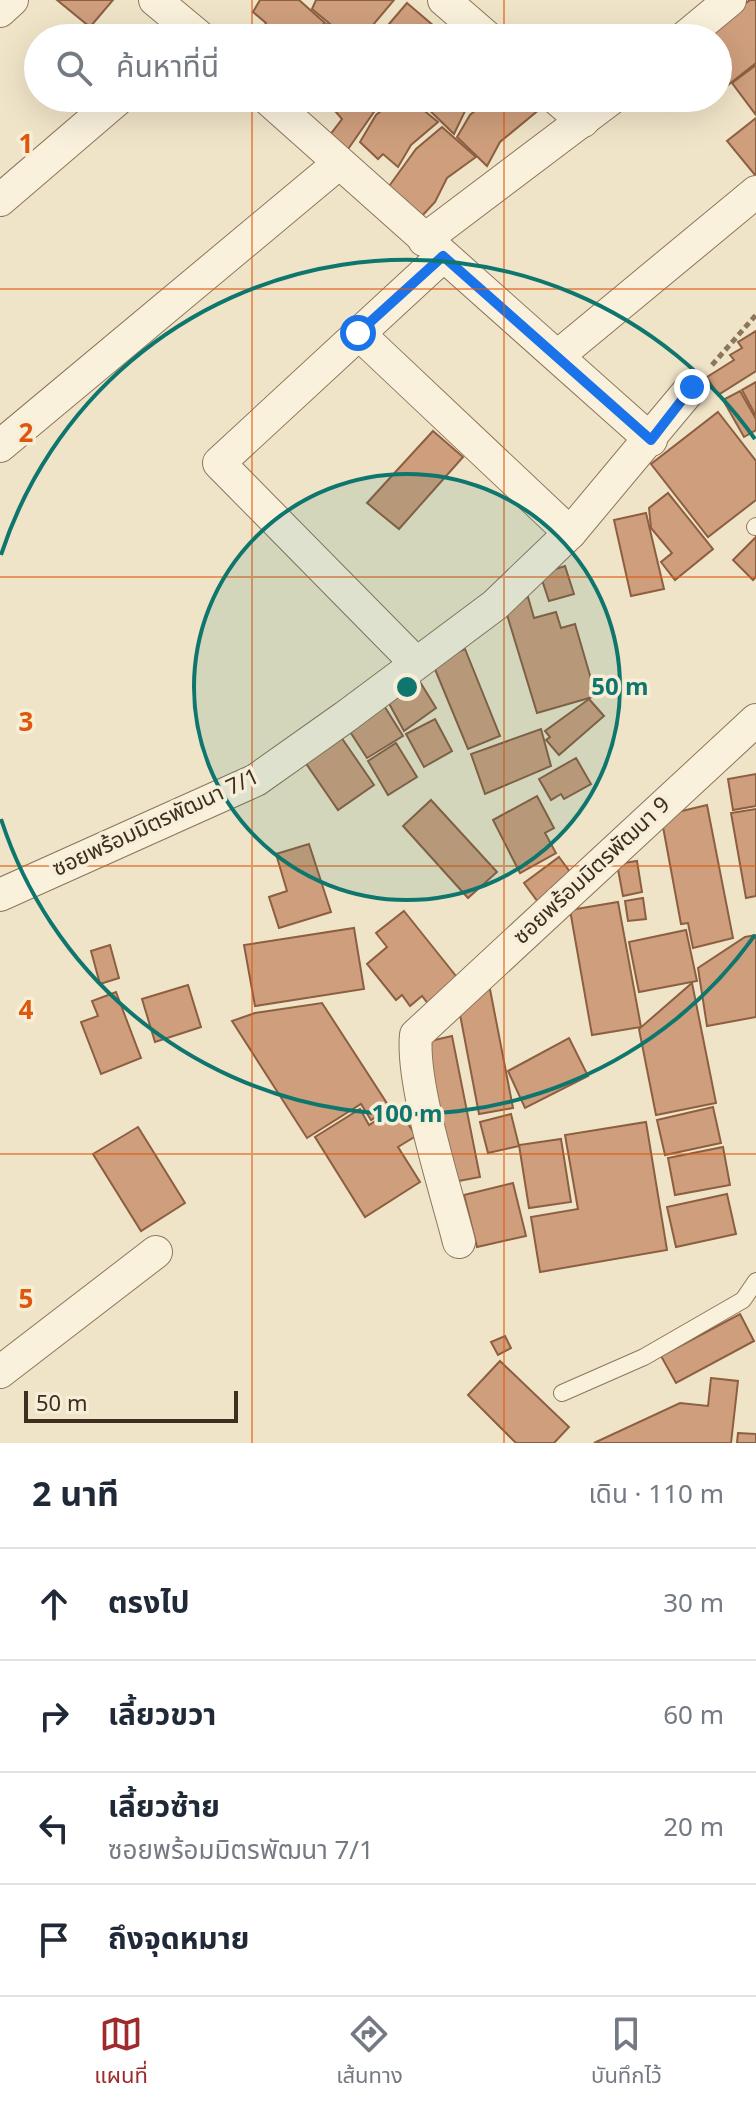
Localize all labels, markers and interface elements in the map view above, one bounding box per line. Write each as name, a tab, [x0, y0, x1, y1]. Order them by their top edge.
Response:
search box	[24, 24, 732, 112]
text: ค้นหาที่นี่	[116, 45, 219, 91]
icon: search	[52, 46, 96, 90]
text: 1	[19, 125, 33, 165]
route start	[340, 315, 376, 351]
route end	[674, 369, 710, 405]
text: 2	[19, 414, 34, 454]
text: 50 m	[591, 670, 649, 706]
centre of rings	[393, 673, 421, 701]
text: 3	[19, 703, 33, 743]
street label: ซอยพร้อมมิตรพัฒนา 7/1	[47, 761, 265, 885]
street label: ซอยพร้อมมิตรพัฒนา 9	[506, 789, 678, 953]
text: 4	[19, 991, 34, 1031]
text: 100 m	[372, 1097, 443, 1133]
text: 5	[19, 1280, 33, 1320]
scale bar	[24, 1387, 238, 1423]
text: 50 m	[36, 1388, 87, 1421]
text: 2 นาที	[32, 1470, 119, 1521]
text: เดิน · 110 m	[588, 1475, 724, 1515]
text: ตรงไป	[108, 1581, 190, 1627]
icon: ahead	[32, 1582, 76, 1626]
text: 30 m	[663, 1584, 724, 1624]
text: เลี้ยวขวา	[108, 1693, 216, 1739]
icon: right	[32, 1694, 76, 1738]
text: 60 m	[663, 1696, 724, 1736]
text: เลี้ยวซ้าย	[108, 1785, 220, 1831]
icon: left	[32, 1806, 76, 1850]
text: 20 m	[663, 1808, 724, 1848]
text: ซอยพร้อมมิตรพัฒนา 7/1	[108, 1831, 374, 1871]
text: ถึงจุดหมาย	[108, 1917, 249, 1963]
icon: arrive	[32, 1918, 76, 1962]
tab: แผนที่	[94, 2012, 148, 2093]
tab: เส้นทาง	[336, 2012, 403, 2093]
tab: บันทึกไว้	[591, 2012, 662, 2093]

